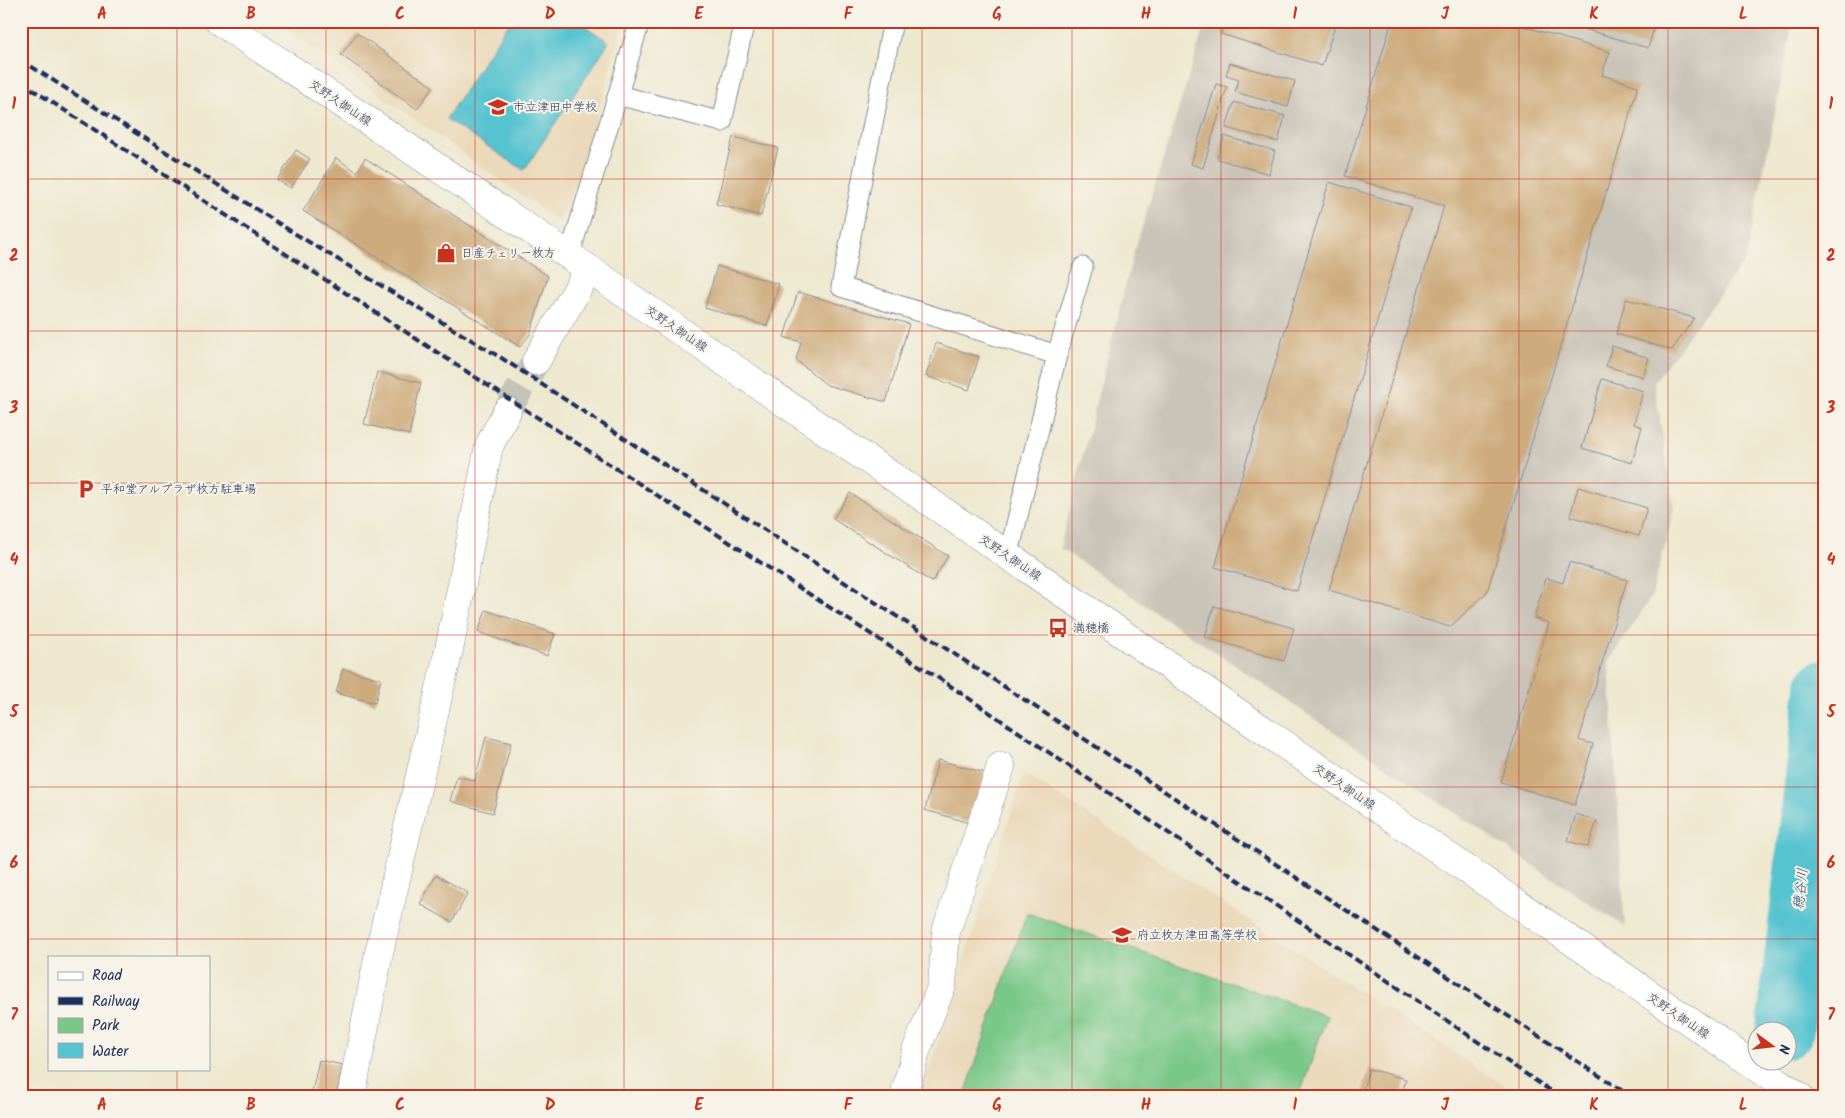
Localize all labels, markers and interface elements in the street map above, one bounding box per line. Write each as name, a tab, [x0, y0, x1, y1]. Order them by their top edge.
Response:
text: A	[97, 2, 107, 27]
text: B	[246, 2, 256, 27]
text: C	[395, 2, 405, 27]
text: D	[545, 2, 556, 27]
text: E	[695, 2, 705, 27]
text: F	[844, 2, 854, 27]
text: G	[992, 2, 1002, 27]
text: H	[1141, 2, 1151, 27]
text: I	[1293, 2, 1298, 27]
text: J	[1441, 2, 1450, 27]
text: K	[1589, 2, 1599, 27]
text: L	[1739, 2, 1747, 27]
street label: 交野久御山線	[305, 75, 375, 131]
text: 1	[12, 92, 17, 117]
text: 1	[1829, 92, 1834, 117]
school or university icon: 市立津田中学校	[487, 96, 509, 118]
place label: 市立津田中学校	[513, 98, 597, 117]
shop icon: 日産チェリー枚方	[435, 242, 457, 264]
text: 2	[9, 244, 19, 269]
place label: 日産チェリー枚方	[461, 244, 556, 263]
text: 2	[1826, 244, 1836, 269]
street label: 交野久御山線	[641, 301, 711, 357]
text: 3	[9, 396, 19, 421]
text: 3	[1826, 396, 1836, 421]
parking icon: 平和堂アルプラザ枚方駐車場	[75, 478, 97, 500]
place label: 平和堂アルプラザ枚方駐車場	[101, 480, 256, 499]
street label: 交野久御山線	[975, 530, 1045, 586]
text: 4	[10, 548, 19, 573]
text: 4	[1827, 548, 1836, 573]
bus stop icon: 満穂橋	[1047, 617, 1069, 639]
place label: 満穂橋	[1073, 619, 1109, 638]
text: 5	[9, 700, 20, 725]
text: 5	[1826, 700, 1837, 725]
street label: 交野久御山線	[1309, 759, 1379, 815]
text: 6	[10, 851, 19, 876]
text: 6	[1827, 851, 1836, 876]
water label: 穂谷川	[1788, 867, 1814, 911]
school or university icon: 府立枚方津田高等学校	[1111, 924, 1133, 946]
place label: 府立枚方津田高等学校	[1137, 926, 1257, 945]
legend	[48, 956, 210, 1070]
text: Road	[92, 964, 123, 988]
street label: 交野久御山線	[1643, 988, 1713, 1044]
text: Railway	[92, 990, 140, 1014]
text: 7	[10, 1003, 18, 1028]
text: 7	[1827, 1003, 1835, 1028]
text: Park	[92, 1014, 120, 1038]
north arrow	[1748, 1020, 1798, 1070]
text: Water	[92, 1040, 129, 1064]
text: N	[1772, 1042, 1795, 1056]
text: A	[97, 1093, 107, 1118]
text: B	[246, 1093, 256, 1118]
text: C	[395, 1093, 405, 1118]
text: D	[545, 1093, 556, 1118]
text: E	[695, 1093, 705, 1118]
text: F	[844, 1093, 854, 1118]
text: G	[992, 1093, 1002, 1118]
text: H	[1141, 1093, 1151, 1118]
text: I	[1293, 1093, 1298, 1118]
text: J	[1441, 1093, 1450, 1118]
text: K	[1589, 1093, 1599, 1118]
text: L	[1739, 1093, 1747, 1118]

